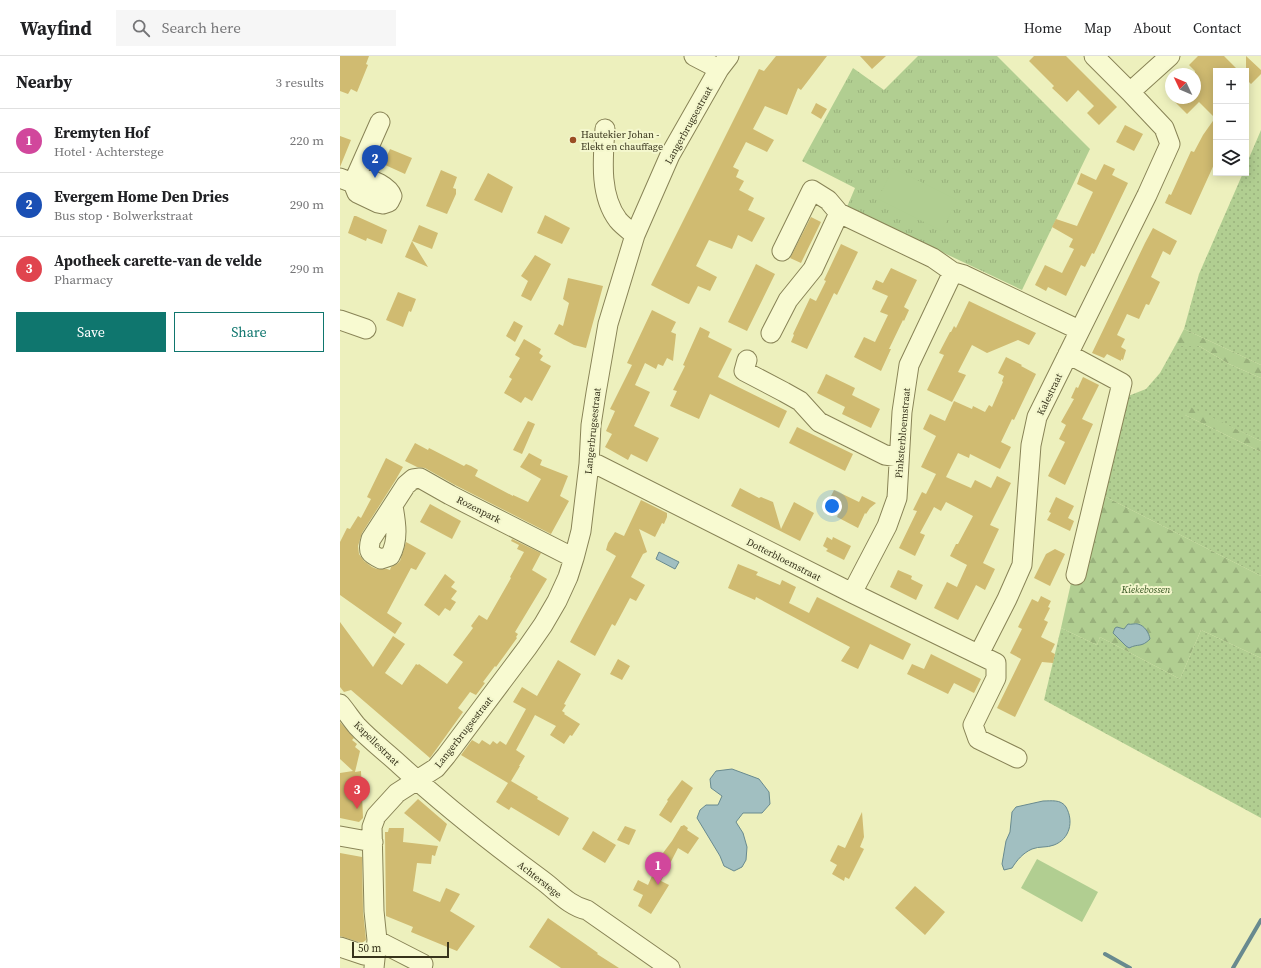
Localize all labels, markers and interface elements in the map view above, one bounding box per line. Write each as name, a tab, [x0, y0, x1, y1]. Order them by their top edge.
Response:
search box	[116, 10, 396, 46]
text: Wayfind	[20, 15, 92, 41]
icon: search	[130, 17, 152, 39]
text: Search here	[162, 17, 241, 38]
text: Home	[1024, 18, 1062, 38]
text: Map	[1084, 18, 1111, 38]
text: About	[1133, 18, 1171, 38]
text: Contact	[1193, 18, 1241, 38]
north arrow	[1165, 68, 1201, 104]
map controls	[1213, 68, 1249, 176]
button: +	[1213, 68, 1249, 104]
text: Nearby	[16, 70, 72, 94]
text: 3 results	[276, 74, 324, 91]
street label: Langerbrugsestraat	[662, 83, 716, 166]
button: −	[1213, 104, 1249, 140]
text: Eremyten Hof	[54, 122, 149, 143]
place label: Hautekier Johan - Elekt en chauffage	[581, 128, 663, 153]
text: 1	[25, 132, 33, 149]
text: 220 m	[290, 132, 324, 149]
marker: Hautekier Johan - Elekt en chauffage	[568, 135, 578, 145]
button: layers	[1213, 140, 1249, 176]
text: Hotel · Achterstege	[54, 143, 164, 160]
pin: 2	[362, 145, 388, 178]
text: Evergem Home Den Dries	[54, 186, 229, 207]
text: 2	[25, 196, 33, 213]
text: 290 m	[290, 196, 324, 213]
text: Bus stop · Bolwerkstraat	[54, 207, 193, 224]
text: Apotheek carette-van de velde	[54, 250, 262, 271]
text: 3	[25, 260, 33, 277]
text: 290 m	[290, 260, 324, 277]
text: Pharmacy	[54, 271, 113, 288]
button: Save	[16, 312, 166, 352]
button: Share	[174, 312, 324, 352]
street label: Kalestraat	[1034, 371, 1065, 417]
street label: Langerbrugsestraat	[581, 386, 604, 475]
street label: Pinksterbloemstraat	[892, 387, 913, 479]
street label: Rozenpark	[454, 493, 504, 526]
your location	[822, 496, 842, 516]
street label: Dotterbloemstraat	[744, 535, 824, 584]
park label: Kiekebossen	[1121, 583, 1171, 596]
street label: Langerbrugsestraat	[432, 693, 496, 771]
street label: Kapellestraat	[351, 718, 403, 769]
pin: 3	[344, 776, 370, 809]
pin: 1	[645, 852, 671, 885]
street label: Achterstege	[515, 858, 564, 901]
scale bar	[352, 940, 449, 959]
text: 50 m	[358, 941, 381, 956]

